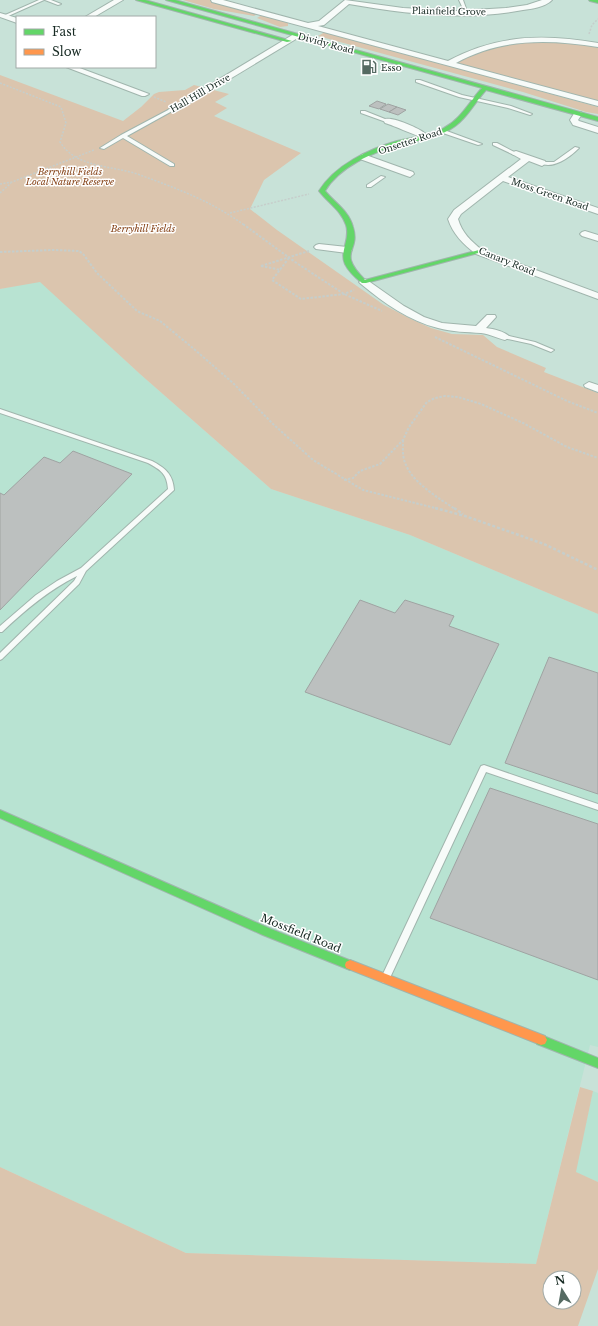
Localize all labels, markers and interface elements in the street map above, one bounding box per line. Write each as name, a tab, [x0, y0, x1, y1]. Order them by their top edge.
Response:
street label: Plainfield Grove	[412, 5, 486, 17]
legend	[16, 16, 156, 68]
text: Fast	[52, 24, 77, 39]
street label: Dividy Road	[297, 30, 355, 56]
text: Slow	[52, 44, 82, 59]
fuel station icon: Esso	[360, 58, 378, 76]
place label: Esso	[381, 62, 402, 73]
street label: Hall Hill Drive	[168, 71, 232, 115]
street label: Onsetter Road	[377, 125, 443, 157]
park label: Berryhill Fields Local Nature Reserve	[25, 166, 114, 187]
street label: Moss Green Road	[510, 176, 590, 212]
park label: Berryhill Fields	[110, 223, 176, 234]
street label: Canary Road	[477, 245, 537, 277]
street label: Mossfield Road	[259, 910, 344, 956]
north arrow	[542, 1270, 582, 1310]
text: N	[554, 1272, 567, 1288]

